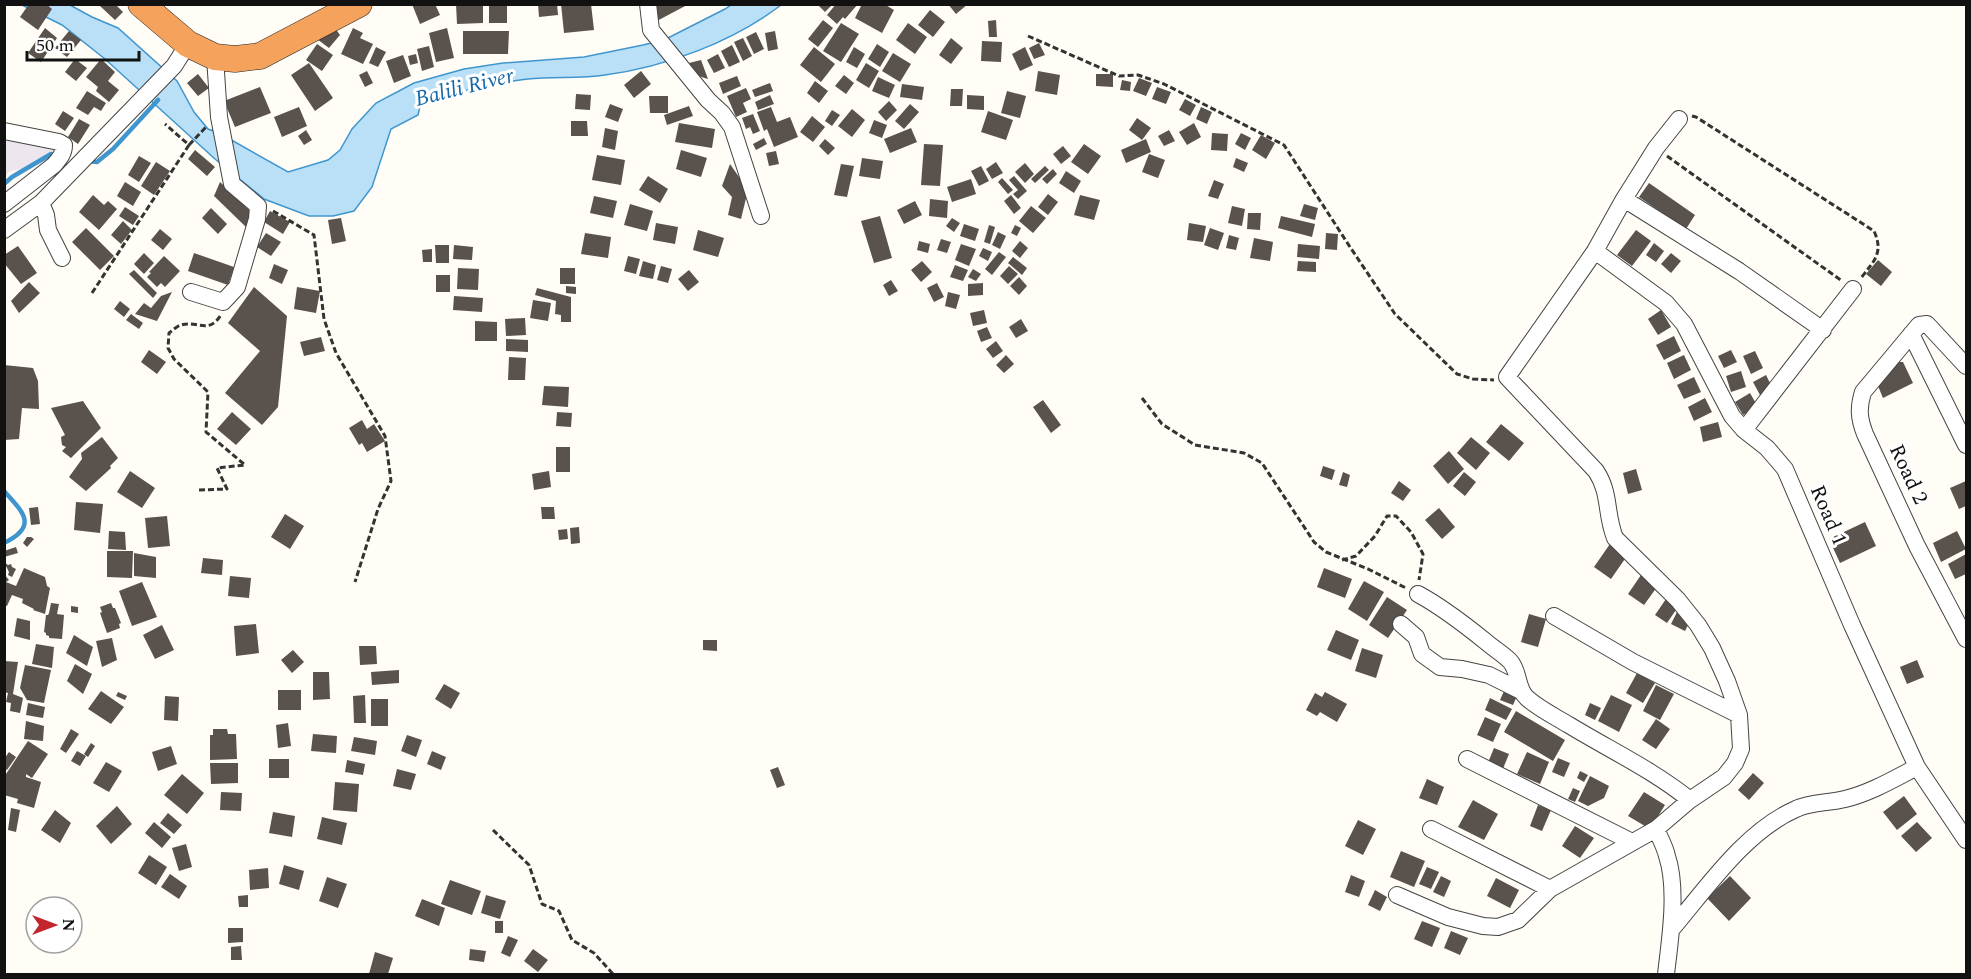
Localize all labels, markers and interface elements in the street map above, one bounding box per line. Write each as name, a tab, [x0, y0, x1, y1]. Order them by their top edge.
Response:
scale bar	[27, 24, 140, 62]
text: 50 m	[36, 32, 74, 59]
water label: Balili River	[411, 59, 518, 116]
street label: Road 2	[1880, 439, 1936, 510]
street label: Road 1	[1801, 480, 1855, 551]
north arrow	[24, 895, 84, 955]
text: N	[56, 918, 80, 932]

